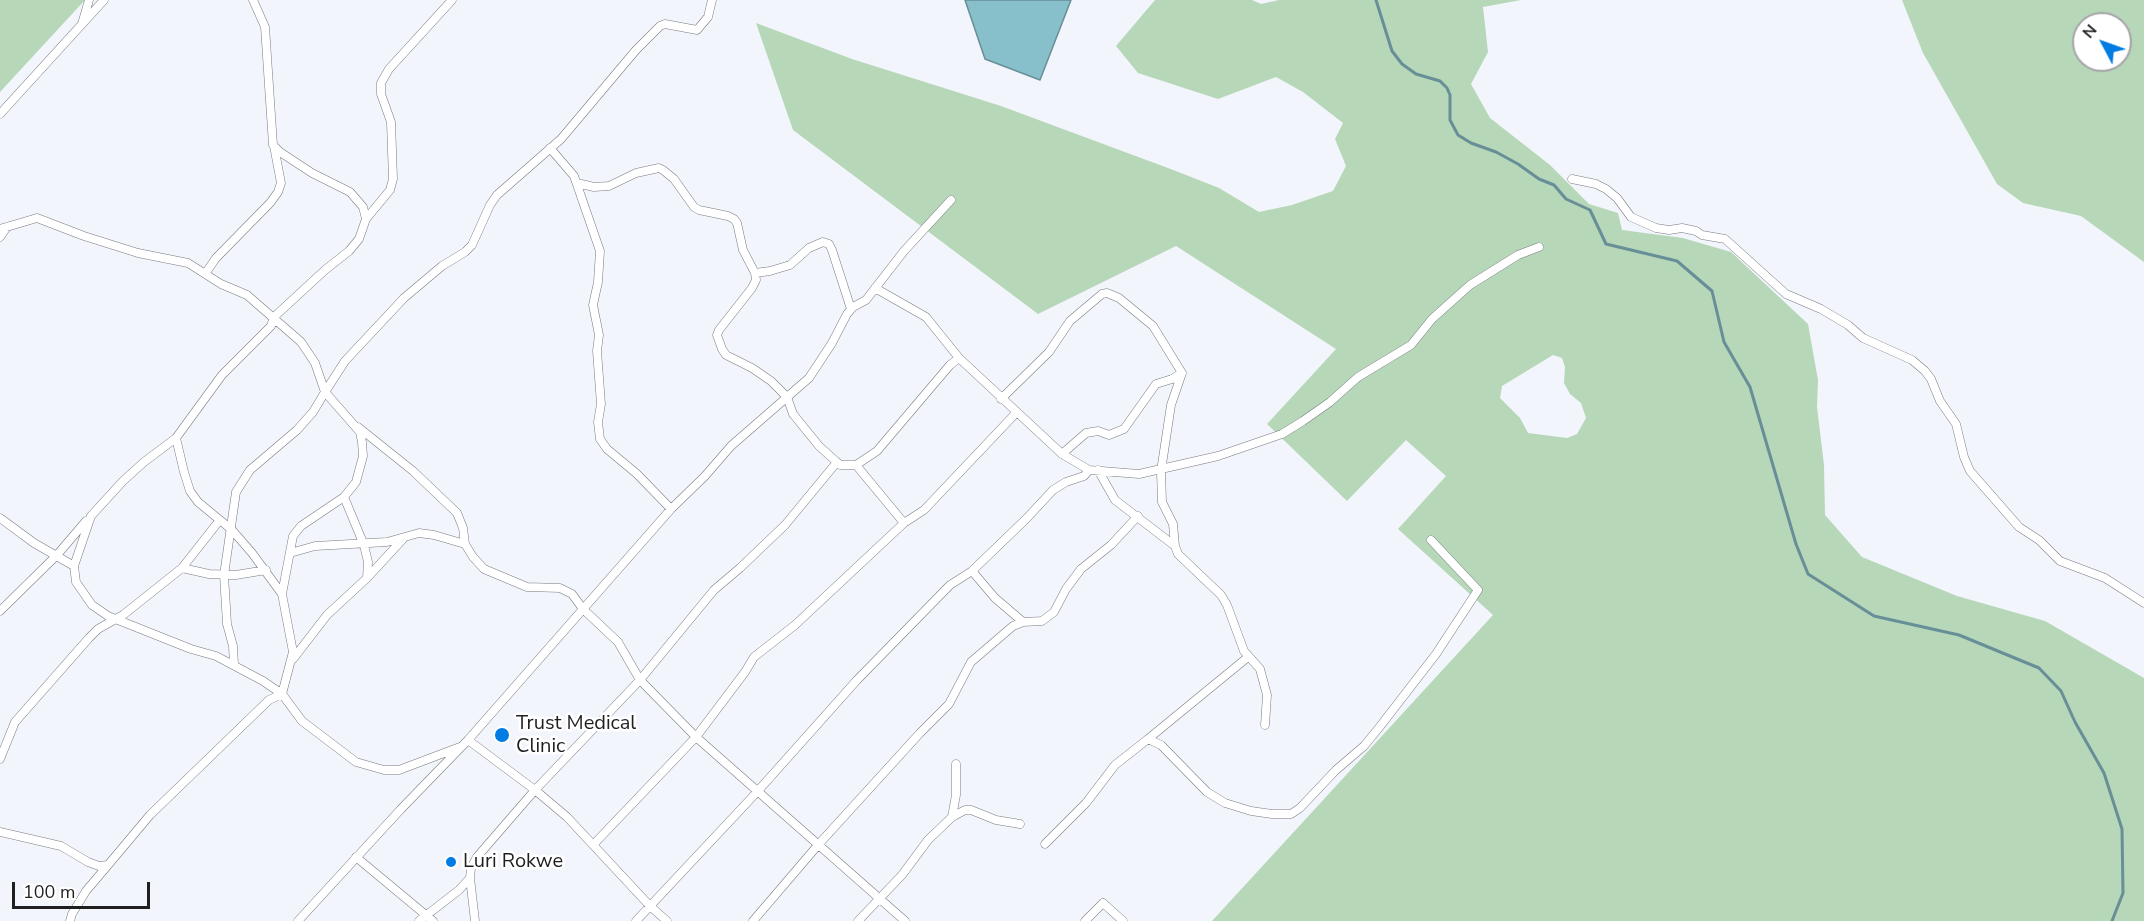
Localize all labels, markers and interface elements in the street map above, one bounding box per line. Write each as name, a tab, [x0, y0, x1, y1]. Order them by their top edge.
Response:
north arrow	[2072, 12, 2132, 72]
text: N	[2078, 20, 2102, 43]
place label: Trust Medical Clinic	[516, 712, 636, 759]
marker: Trust Medical Clinic	[493, 726, 511, 744]
place label: Luri Rokwe	[463, 850, 563, 874]
marker: Luri Rokwe	[444, 855, 458, 869]
scale bar	[15, 870, 153, 908]
text: 100 m	[23, 880, 75, 904]

